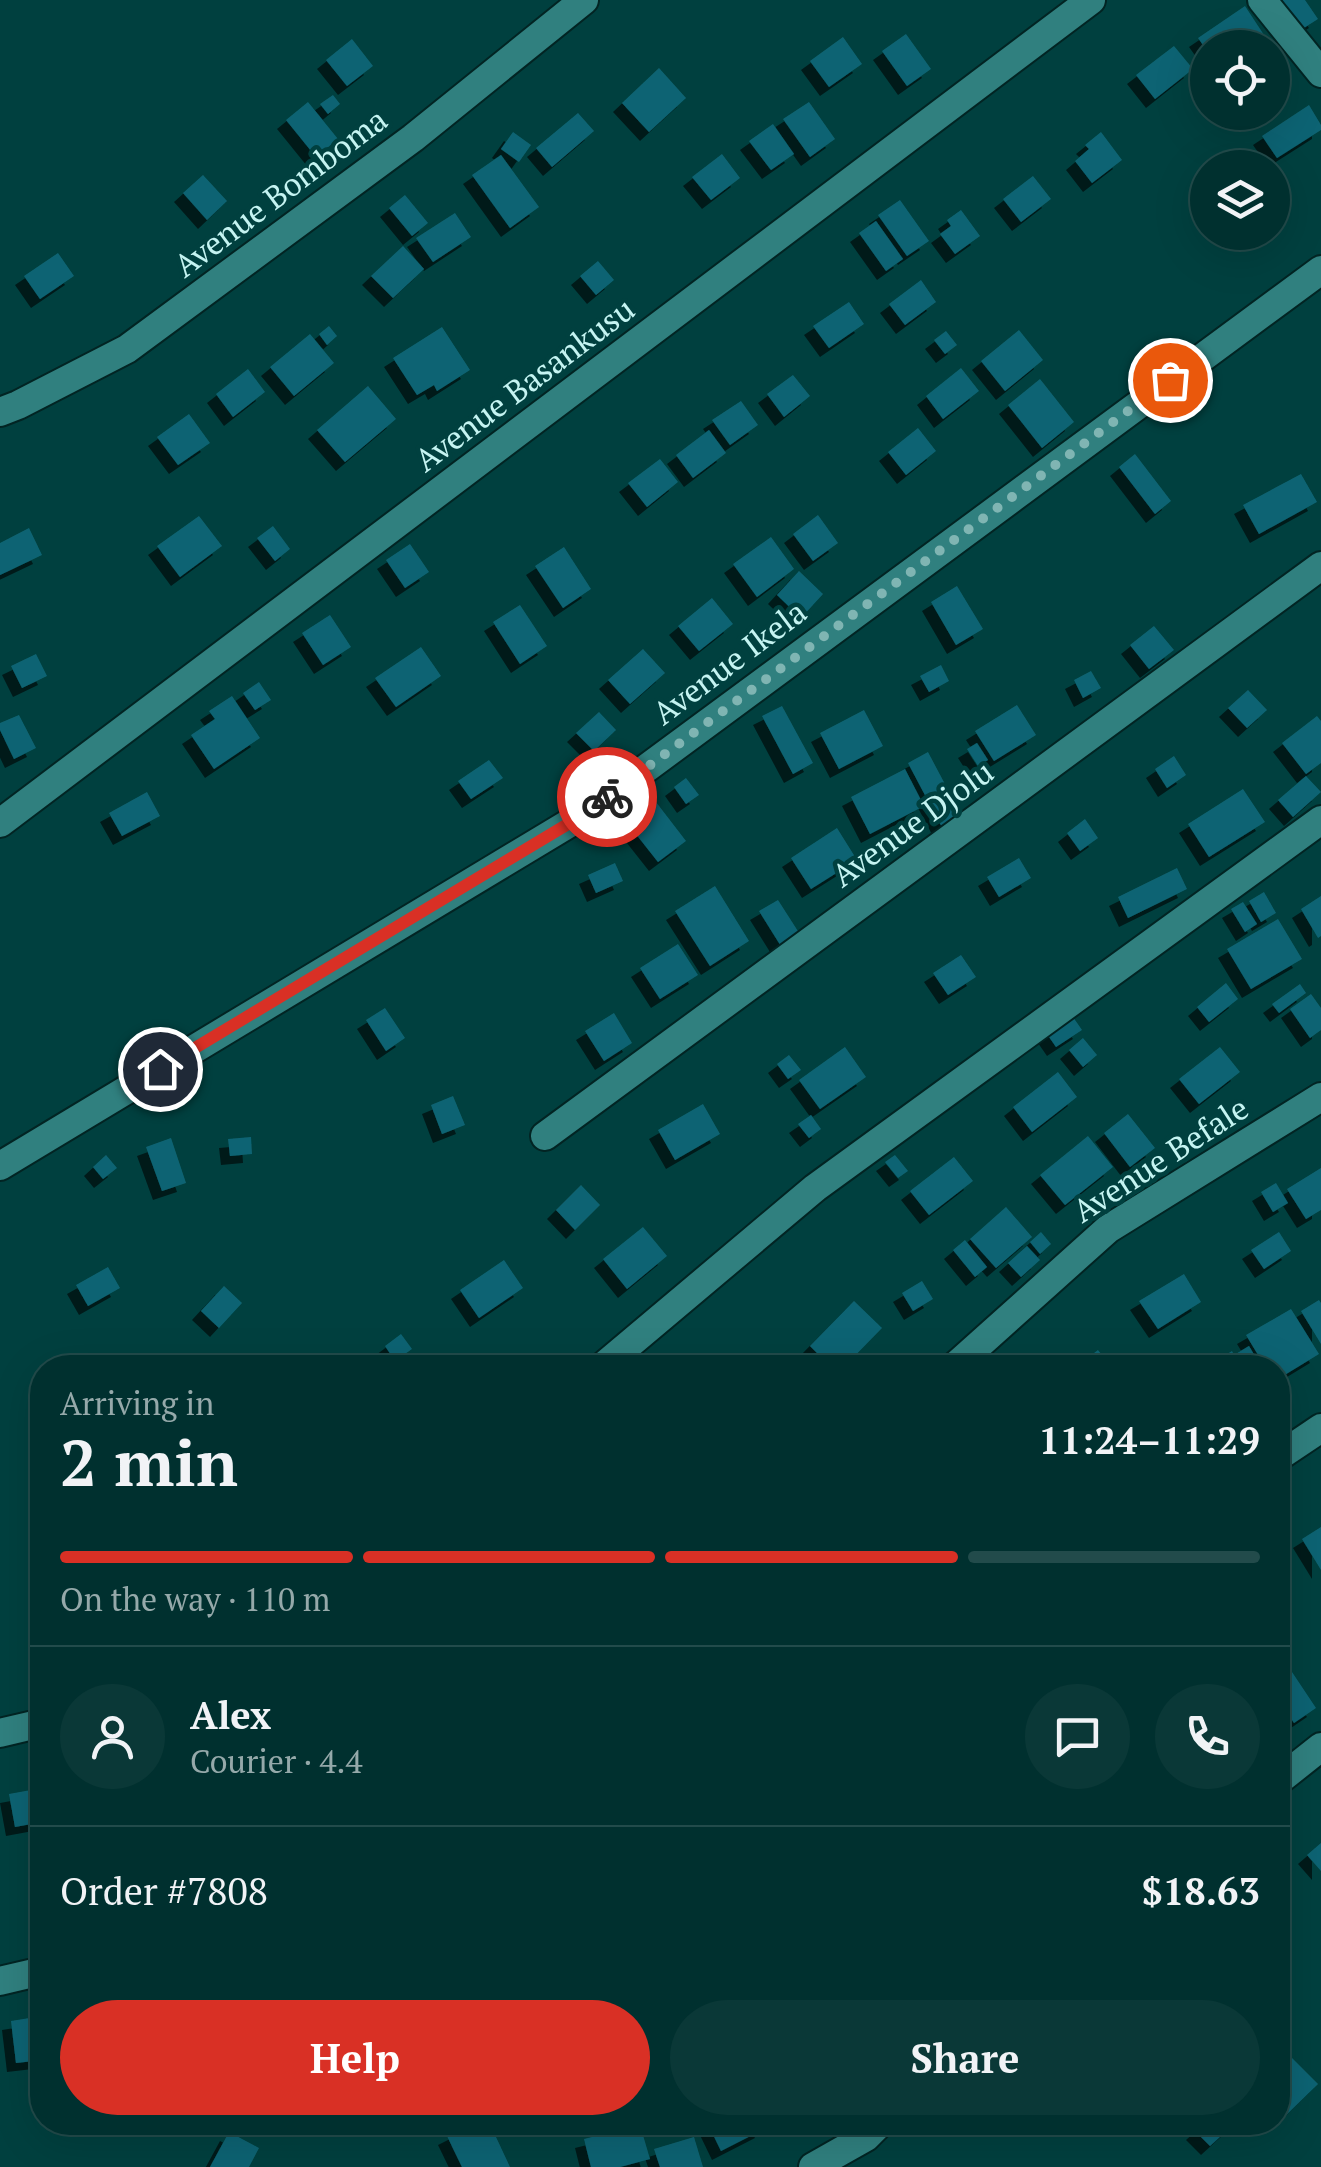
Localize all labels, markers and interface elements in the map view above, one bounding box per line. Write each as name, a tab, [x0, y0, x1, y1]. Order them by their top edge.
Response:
map controls	[1190, 30, 1290, 250]
button: locate	[1190, 30, 1290, 130]
street label: Avenue Bomboma	[165, 98, 395, 286]
button: layers	[1190, 150, 1290, 250]
street label: Avenue Basankusu	[406, 288, 642, 480]
pin	[1128, 338, 1213, 423]
icon: bag	[1143, 353, 1198, 408]
street label: Avenue Ikela	[644, 591, 814, 733]
courier	[557, 747, 657, 847]
street label: Avenue Djolu	[823, 750, 1001, 896]
icon: bike	[580, 770, 635, 825]
pin	[118, 1027, 203, 1112]
icon: home	[133, 1042, 188, 1097]
street label: Avenue Befale	[1064, 1087, 1256, 1231]
text: Arriving in	[60, 1382, 214, 1424]
text: 11:24–11:29	[1038, 1415, 1260, 1465]
text: 2 min	[60, 1418, 238, 1505]
text: On the way · 110 m	[60, 1578, 330, 1620]
button: person	[60, 1684, 165, 1789]
button: chat	[1025, 1684, 1130, 1789]
button: phone	[1155, 1684, 1260, 1789]
text: Alex	[190, 1690, 271, 1740]
text: Courier · 4.4	[190, 1740, 362, 1782]
text: Order #7808	[60, 1866, 268, 1916]
text: $18.63	[1141, 1866, 1260, 1916]
button: Help	[60, 2000, 650, 2115]
button: Share	[670, 2000, 1260, 2115]

